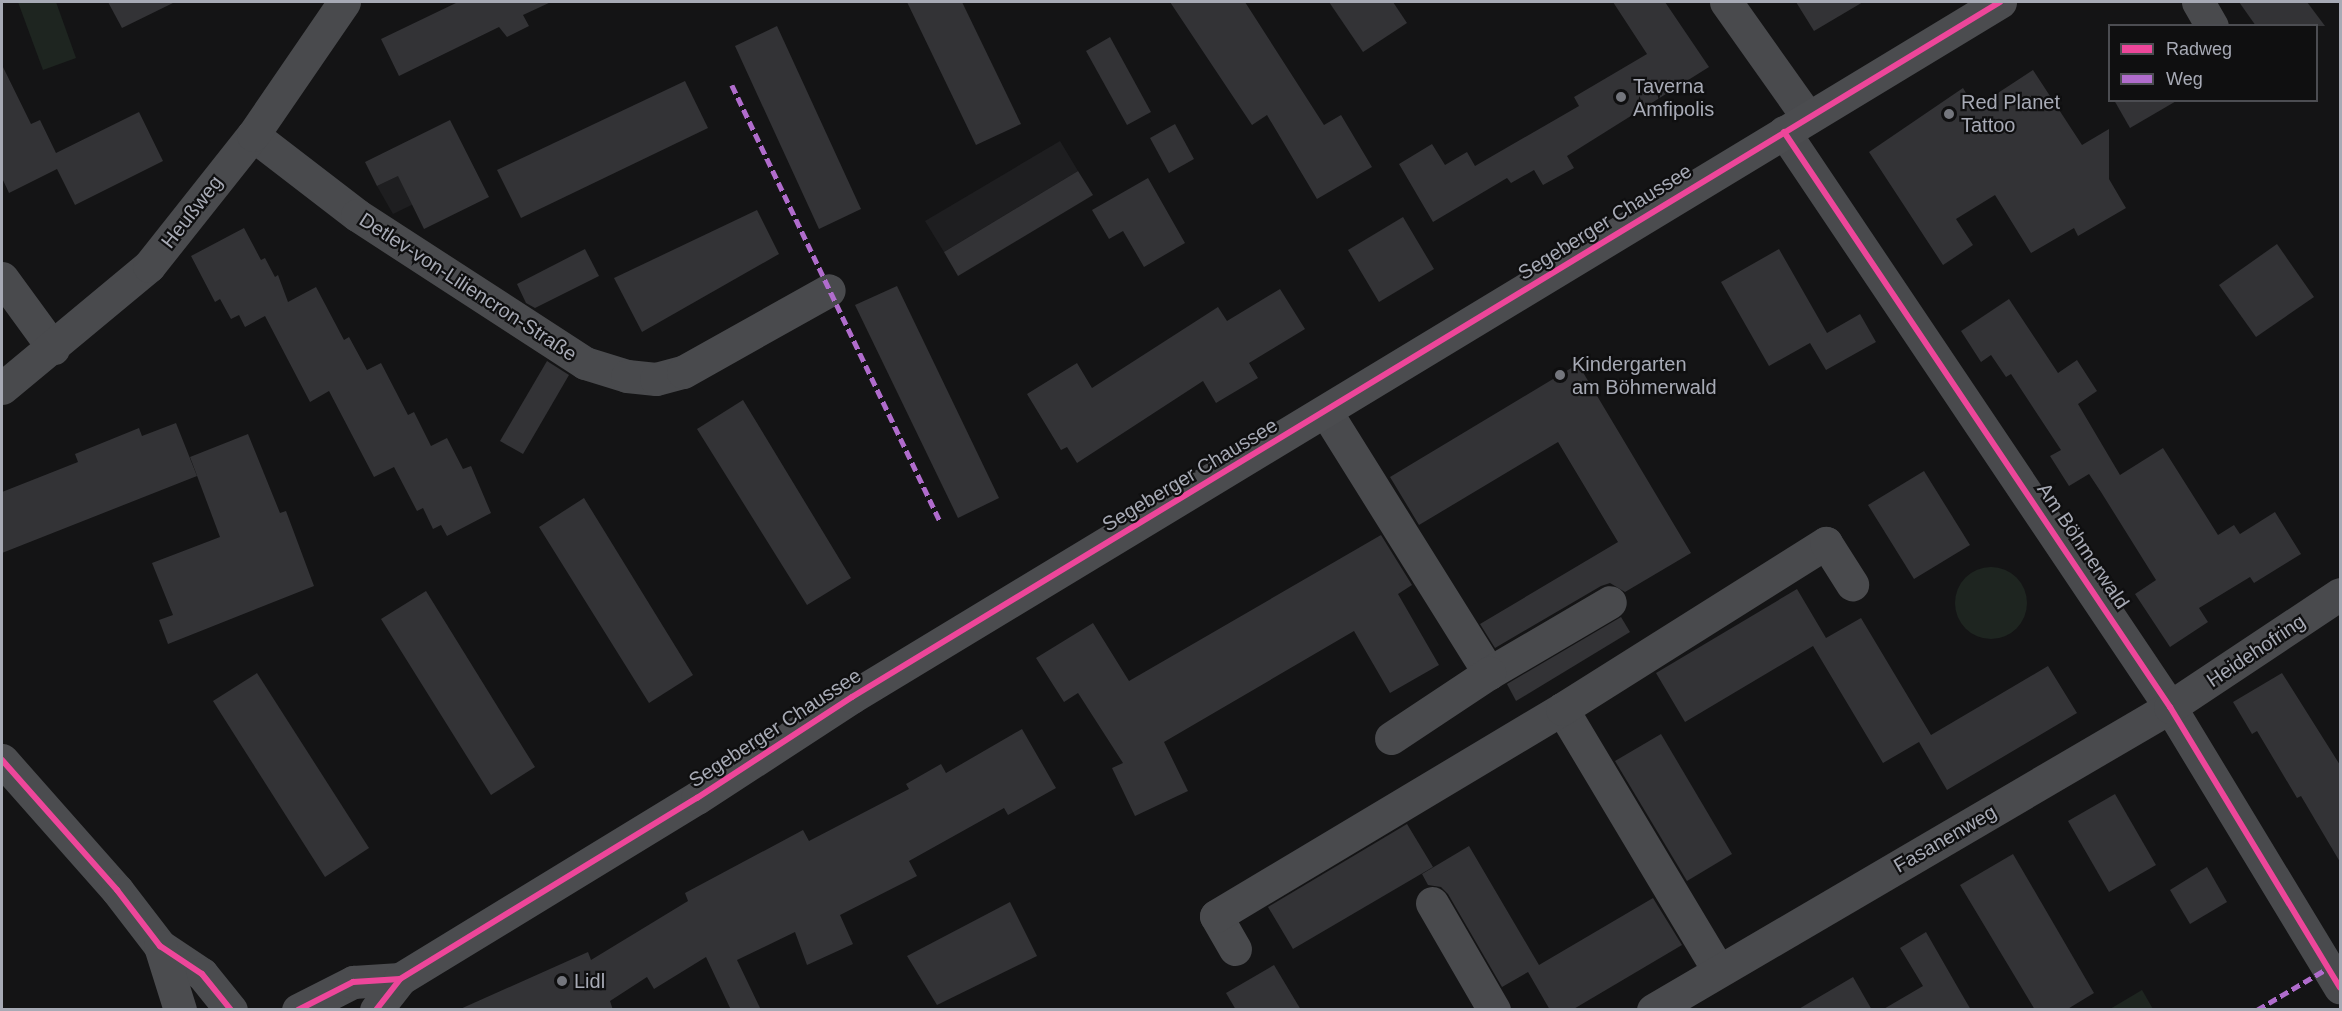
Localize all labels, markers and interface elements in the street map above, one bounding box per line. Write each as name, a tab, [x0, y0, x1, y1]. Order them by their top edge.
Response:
legend	[2108, 24, 2318, 102]
text: Radweg	[2166, 39, 2232, 59]
text: Weg	[2166, 69, 2203, 89]
place label: Taverna Amfipolis	[1633, 74, 1714, 121]
marker: Taverna Amfipolis	[1614, 90, 1628, 104]
place label: Red Planet Tattoo	[1961, 90, 2060, 137]
marker: Red Planet Tattoo	[1942, 107, 1956, 121]
street label: Segeberger Chaussee	[1514, 159, 1696, 285]
street label: Heußweg	[156, 171, 228, 253]
street label: Detlev-von-Liliencron-Straße	[355, 208, 581, 366]
place label: Kindergarten am Böhmerwald	[1572, 352, 1717, 399]
marker: Kindergarten am Böhmerwald	[1553, 368, 1567, 382]
street label: Segeberger Chaussee	[1098, 413, 1282, 537]
street label: Am Böhmerwald	[2032, 478, 2134, 614]
street label: Heidehofring	[2202, 609, 2310, 693]
street label: Segeberger Chaussee	[685, 663, 865, 793]
street label: Fasanenweg	[1889, 800, 2001, 878]
place label: Lidl	[574, 969, 605, 993]
marker: Lidl	[555, 974, 569, 988]

